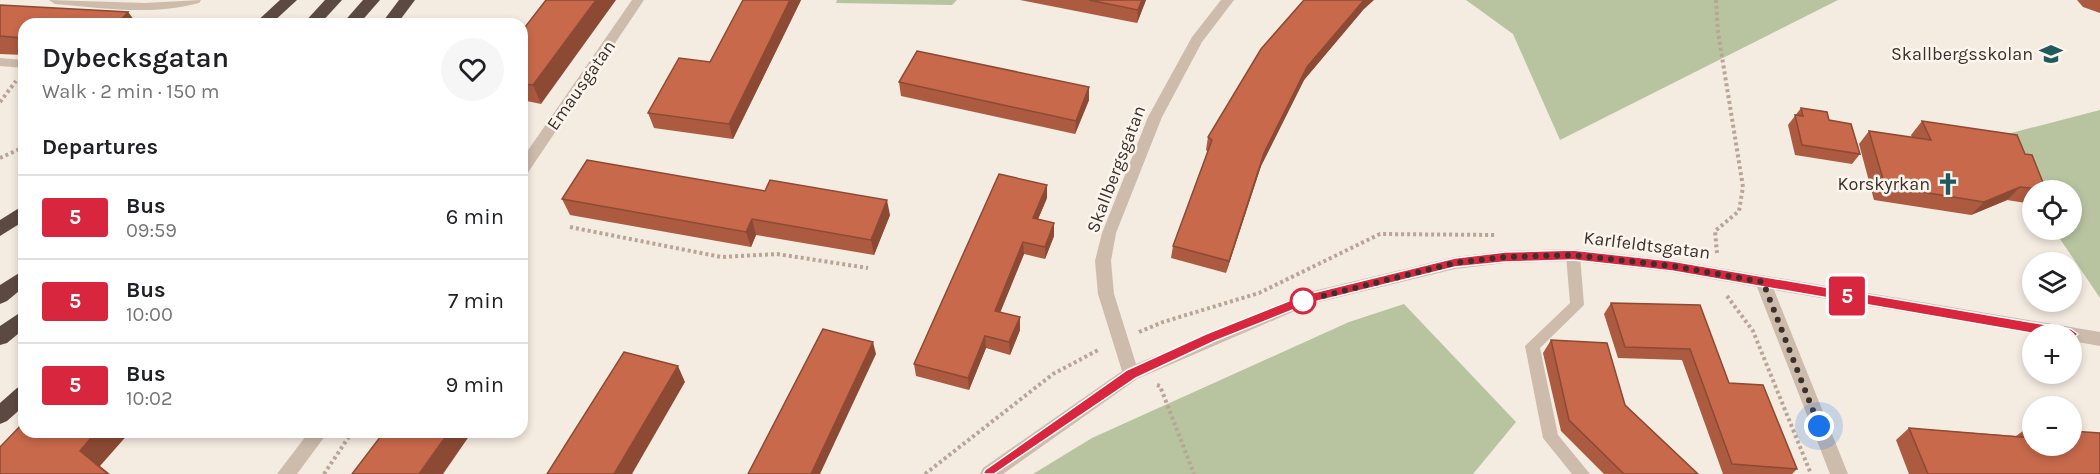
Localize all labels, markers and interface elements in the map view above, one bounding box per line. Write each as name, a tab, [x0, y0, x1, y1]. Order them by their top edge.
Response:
street label: Emausgatan	[542, 36, 620, 134]
button: heart	[441, 38, 504, 101]
text: Dybecksgatan	[42, 41, 229, 74]
school or university icon: Skallbergsskolan	[2038, 41, 2064, 67]
place label: Skallbergsskolan	[1891, 43, 2033, 65]
text: Walk · 2 min · 150 m	[42, 80, 220, 103]
street label: Skallbergsgatan	[1082, 102, 1150, 236]
text: Departures	[42, 134, 158, 160]
church icon: Korskyrkan	[1935, 171, 1961, 197]
place label: Korskyrkan	[1838, 173, 1930, 195]
map controls	[2022, 180, 2082, 456]
button: locate	[2022, 180, 2082, 240]
text: Bus	[126, 193, 166, 219]
text: 6 min	[446, 204, 504, 230]
text: 5	[69, 205, 81, 229]
text: 09:59	[126, 219, 177, 242]
street label: Karlfeldtsgatan	[1582, 226, 1712, 264]
button: layers	[2022, 252, 2082, 312]
line badge: 5	[1828, 276, 1866, 316]
text: Bus	[126, 277, 166, 303]
text: 5	[1841, 284, 1853, 308]
text: 7 min	[448, 288, 504, 314]
unlabelled marker	[1290, 288, 1316, 314]
text: 5	[69, 289, 81, 313]
text: 10:00	[126, 303, 173, 326]
button: +	[2022, 324, 2082, 384]
text: Bus	[126, 361, 166, 387]
text: 9 min	[446, 372, 504, 398]
text: 5	[69, 373, 81, 397]
text: 10:02	[126, 387, 173, 410]
button: −	[2022, 396, 2082, 456]
your location	[1804, 411, 1834, 441]

